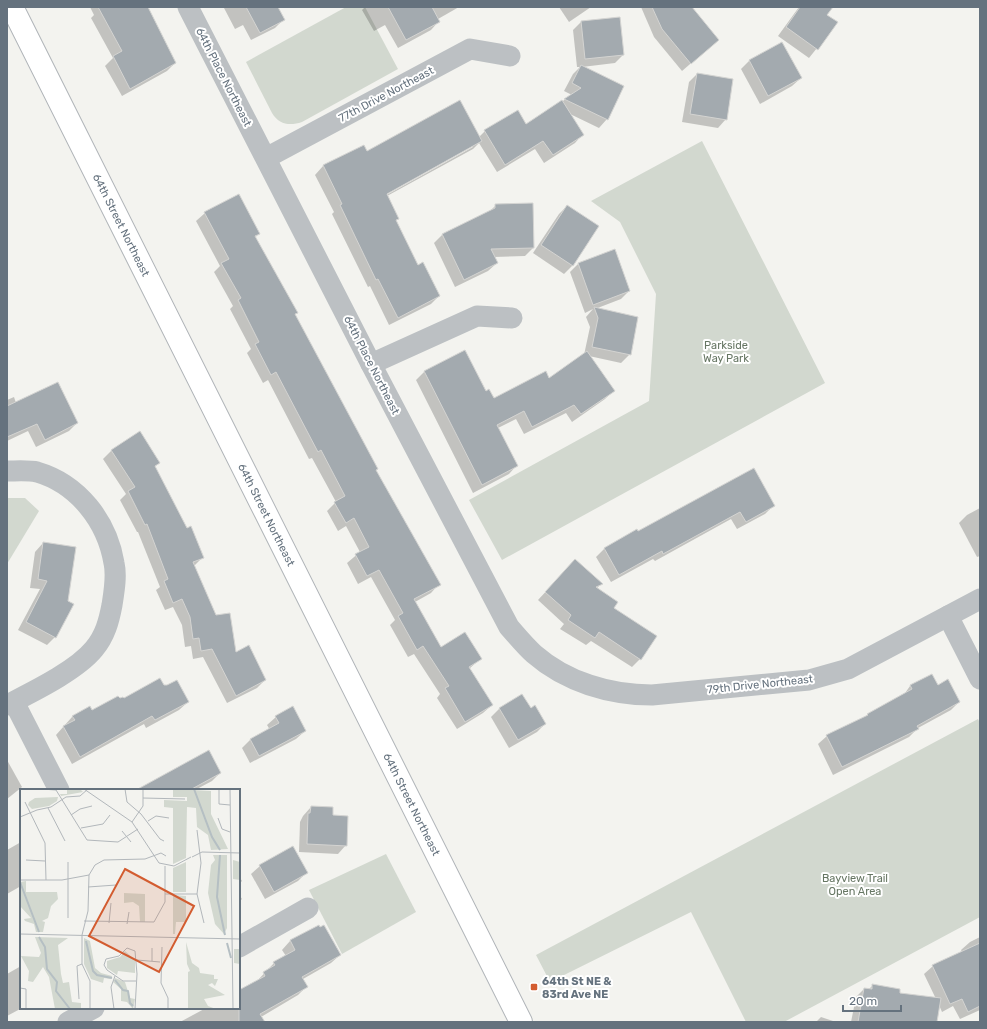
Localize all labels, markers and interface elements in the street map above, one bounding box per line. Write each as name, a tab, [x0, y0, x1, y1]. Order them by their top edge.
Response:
street label: 64th Place Northeast	[193, 26, 254, 129]
street label: 77th Drive Northeast	[337, 64, 436, 125]
street label: 64th Street Northeast	[90, 172, 152, 279]
street label: 64th Place Northeast	[341, 314, 402, 417]
park label: Parkside Way Park	[703, 339, 749, 365]
street label: 64th Street Northeast	[235, 461, 298, 569]
street label: 79th Drive Northeast	[707, 672, 814, 697]
street label: 64th Street Northeast	[380, 751, 443, 859]
inset map	[20, 789, 240, 1009]
park label: Bayview Trail Open Area	[822, 872, 888, 898]
place label: 64th St NE & 83rd Ave NE	[542, 975, 612, 1001]
marker: 64th St NE & 83rd Ave NE	[529, 982, 539, 992]
scale bar	[843, 987, 901, 1013]
text: 20 m	[849, 994, 877, 1008]

